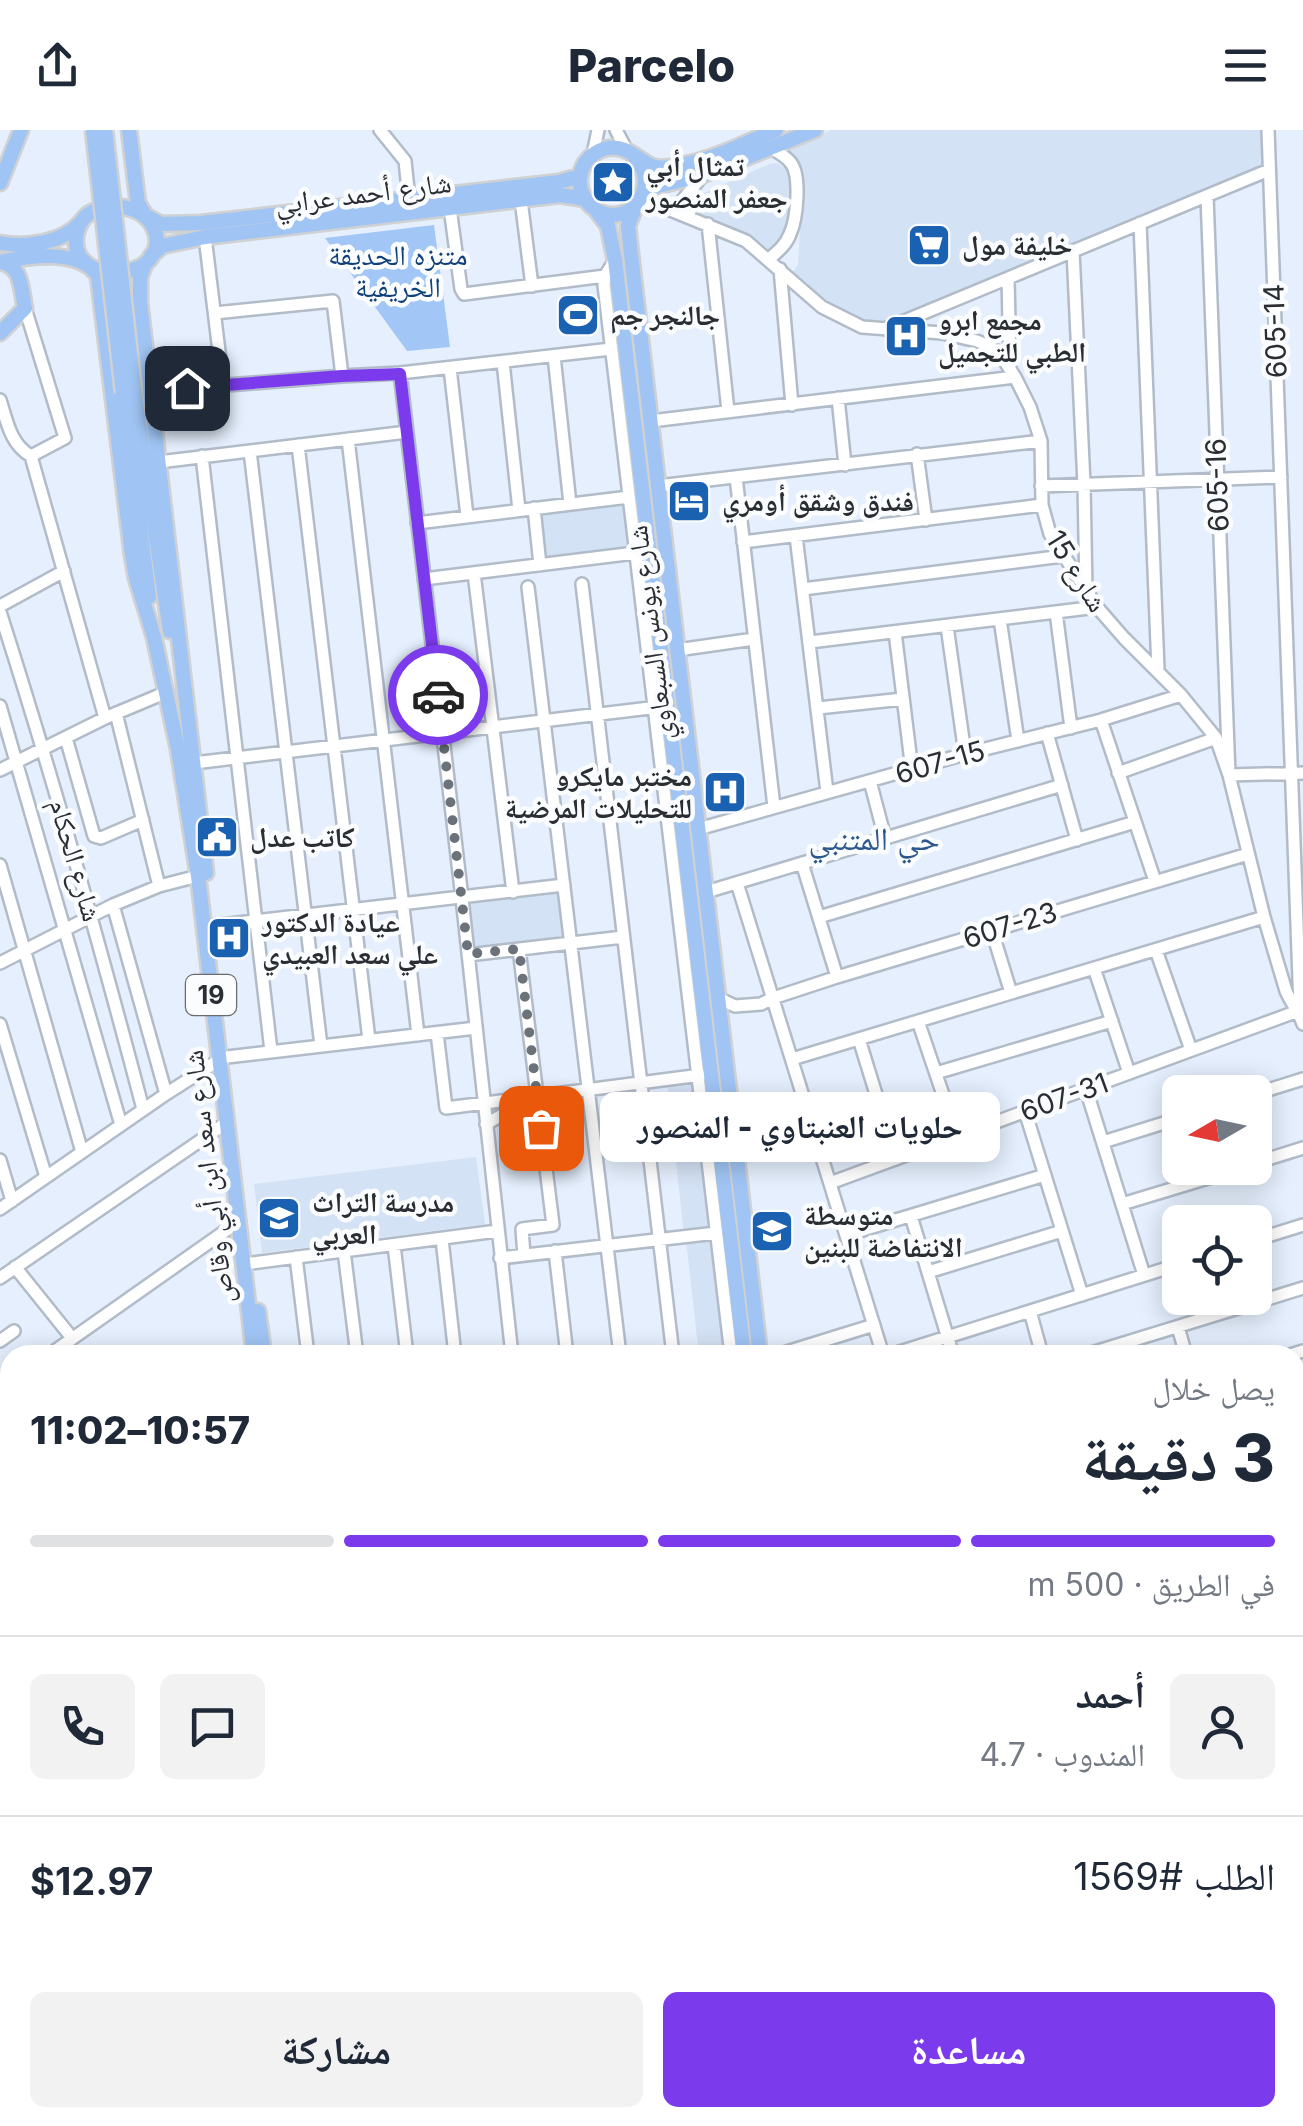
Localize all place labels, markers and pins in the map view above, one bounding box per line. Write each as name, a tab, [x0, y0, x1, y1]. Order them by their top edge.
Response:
place label: تمثال أبي جعفر المنصور	[645, 149, 788, 215]
place icon: تمثال أبي جعفر المنصور	[590, 159, 636, 205]
supermarket icon: خليفة مول	[906, 222, 952, 268]
place label: خليفة مول	[962, 228, 1072, 262]
sports icon: جالنجر جم	[555, 292, 601, 338]
place label: جالنجر جم	[610, 298, 720, 334]
place label: مجمع ابرو الطبي للتجميل	[938, 303, 1086, 375]
hospital icon: مجمع ابرو الطبي للتجميل	[883, 313, 929, 359]
pin	[145, 346, 230, 431]
hotel icon: فندق وشقق أومري	[666, 478, 712, 524]
place label: فندق وشقق أومري	[722, 484, 914, 524]
place label: مختبر مايكرو للتحليلات المرضية	[505, 759, 692, 825]
hospital icon: مختبر مايكرو للتحليلات المرضية	[702, 769, 748, 815]
public building icon: كاتب عدل	[194, 814, 240, 860]
place label: كاتب عدل	[250, 820, 355, 854]
place label: عيادة الدكتور علي سعد العبيدي	[261, 905, 438, 977]
hospital icon: عيادة الدكتور علي سعد العبيدي	[206, 915, 252, 961]
pin	[499, 1086, 584, 1171]
callout: حلويات العنبتاوي - المنصور	[601, 1093, 1001, 1163]
place label: مدرسة التراث العربي	[312, 1185, 454, 1257]
school or university icon: مدرسة التراث العربي	[256, 1195, 302, 1241]
place label: متوسطة الانتفاضة للبنين	[804, 1198, 963, 1265]
school or university icon: متوسطة الانتفاضة للبنين	[749, 1208, 795, 1254]

